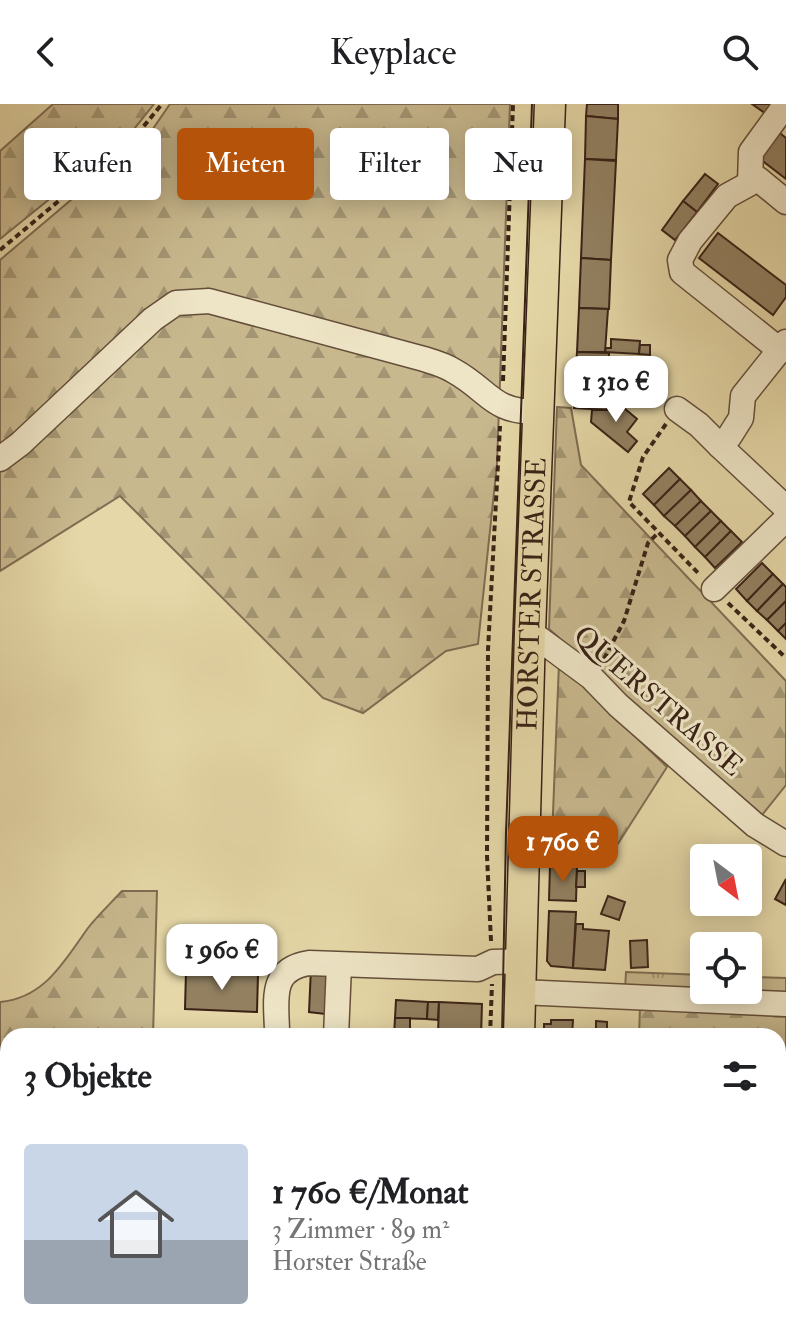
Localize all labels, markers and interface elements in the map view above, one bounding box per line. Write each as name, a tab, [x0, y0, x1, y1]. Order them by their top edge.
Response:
icon: back	[24, 30, 68, 74]
text: Keyplace	[329, 30, 457, 75]
icon: search	[718, 30, 762, 74]
chip: Kaufen	[24, 128, 161, 200]
chip: Mieten	[177, 128, 314, 200]
chip: Filter	[330, 128, 449, 200]
chip: Neu	[465, 128, 572, 200]
pin: 1 310 €	[542, 356, 690, 424]
text: 1 310 €	[582, 366, 650, 398]
street label: HORSTER STRASSE	[510, 457, 554, 731]
street label: QUERSTRASSE	[566, 618, 750, 784]
pin: 1 760 €	[489, 816, 637, 884]
text: 1 760 €	[526, 826, 600, 858]
north arrow	[690, 844, 762, 916]
map controls	[690, 844, 762, 1004]
pin: 1 960 €	[148, 924, 296, 992]
button: locate	[690, 932, 762, 1004]
text: 1 960 €	[184, 934, 260, 966]
icon: filters	[718, 1054, 762, 1098]
text: 3 Objekte	[24, 1055, 152, 1098]
text: 1 760 €/Monat	[272, 1171, 469, 1214]
icon: home	[88, 1176, 184, 1272]
text: 3 Zimmer · 89 m²	[272, 1214, 449, 1246]
text: Horster Straße	[272, 1246, 427, 1278]

